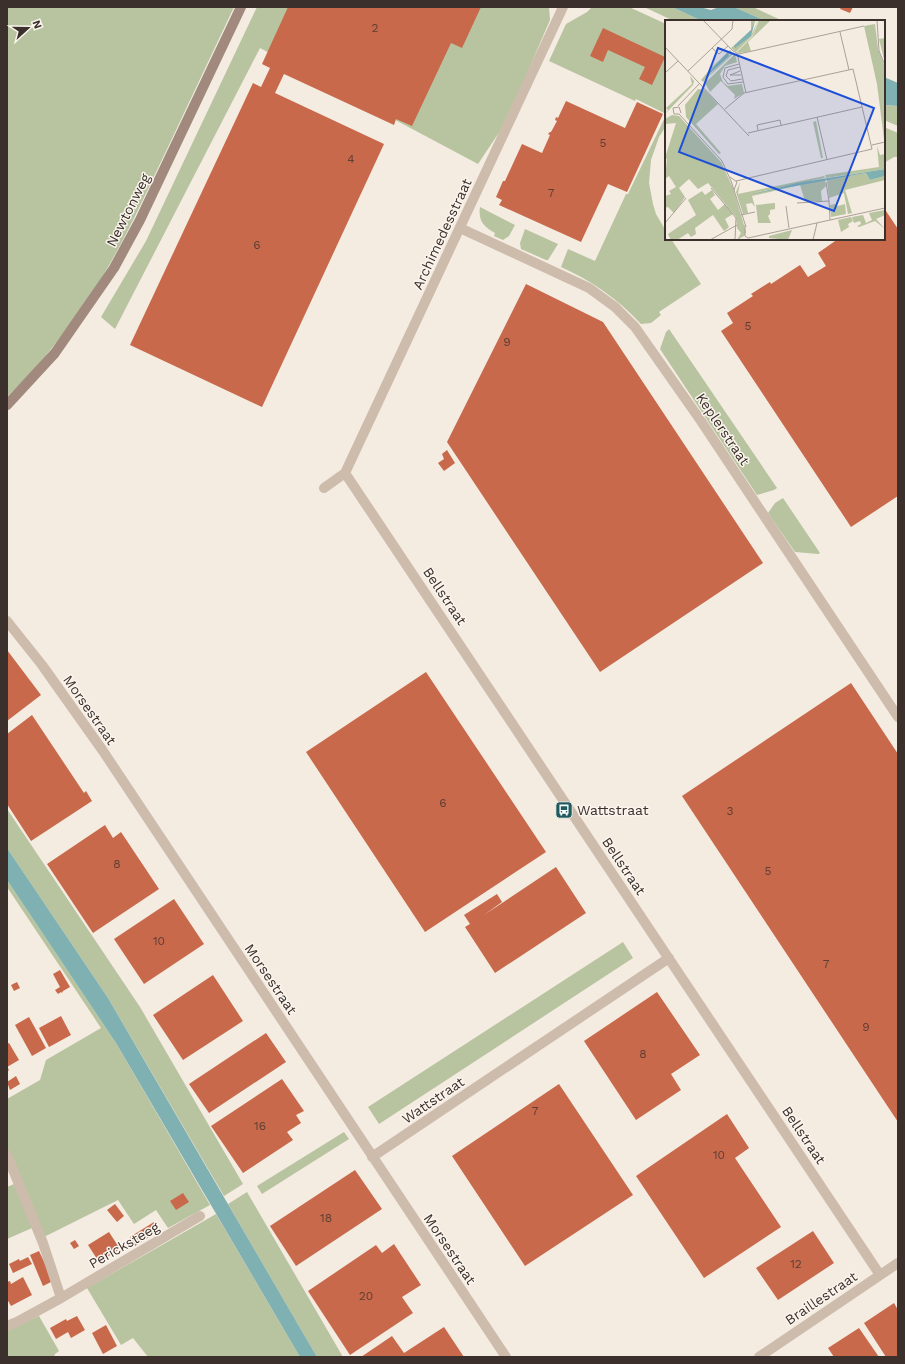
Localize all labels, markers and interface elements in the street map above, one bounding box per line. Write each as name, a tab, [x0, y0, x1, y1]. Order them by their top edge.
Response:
north arrow	[8, 8, 48, 48]
text: N	[29, 18, 44, 31]
inset map	[665, 20, 885, 240]
house number: 2	[372, 21, 379, 35]
house number: 5	[600, 136, 607, 150]
house number: 4	[347, 152, 355, 166]
street label: Newtonweg	[103, 170, 153, 249]
street label: Archimedesstraat	[409, 176, 475, 292]
house number: 7	[548, 186, 555, 200]
house number: 6	[253, 238, 261, 252]
house number: 5	[745, 319, 752, 333]
house number: 9	[503, 335, 511, 349]
street label: Keplerstraat	[693, 390, 753, 468]
street label: Bellstraat	[420, 564, 470, 628]
street label: Morsestraat	[60, 672, 120, 748]
house number: 6	[439, 796, 447, 810]
bus stop icon: Wattstraat	[554, 800, 574, 820]
place label: Wattstraat	[577, 802, 649, 818]
house number: 3	[727, 804, 734, 818]
street label: Bellstraat	[599, 834, 649, 898]
house number: 8	[113, 857, 121, 871]
house number: 5	[765, 864, 772, 878]
house number: 10	[153, 934, 165, 948]
street label: Morsestraat	[242, 941, 300, 1017]
house number: 7	[823, 957, 830, 971]
house number: 9	[862, 1020, 870, 1034]
house number: 8	[639, 1047, 647, 1061]
street label: Wattstraat	[399, 1073, 467, 1127]
street label: Bellstraat	[779, 1103, 829, 1167]
house number: 7	[532, 1104, 539, 1118]
house number: 16	[254, 1119, 266, 1133]
house number: 10	[713, 1148, 725, 1162]
house number: 18	[320, 1211, 332, 1225]
street label: Morsestraat	[421, 1211, 479, 1287]
street label: Pericksteeg	[86, 1218, 162, 1272]
house number: 12	[790, 1257, 802, 1271]
street label: Braillestraat	[782, 1268, 860, 1328]
house number: 20	[359, 1289, 373, 1303]

